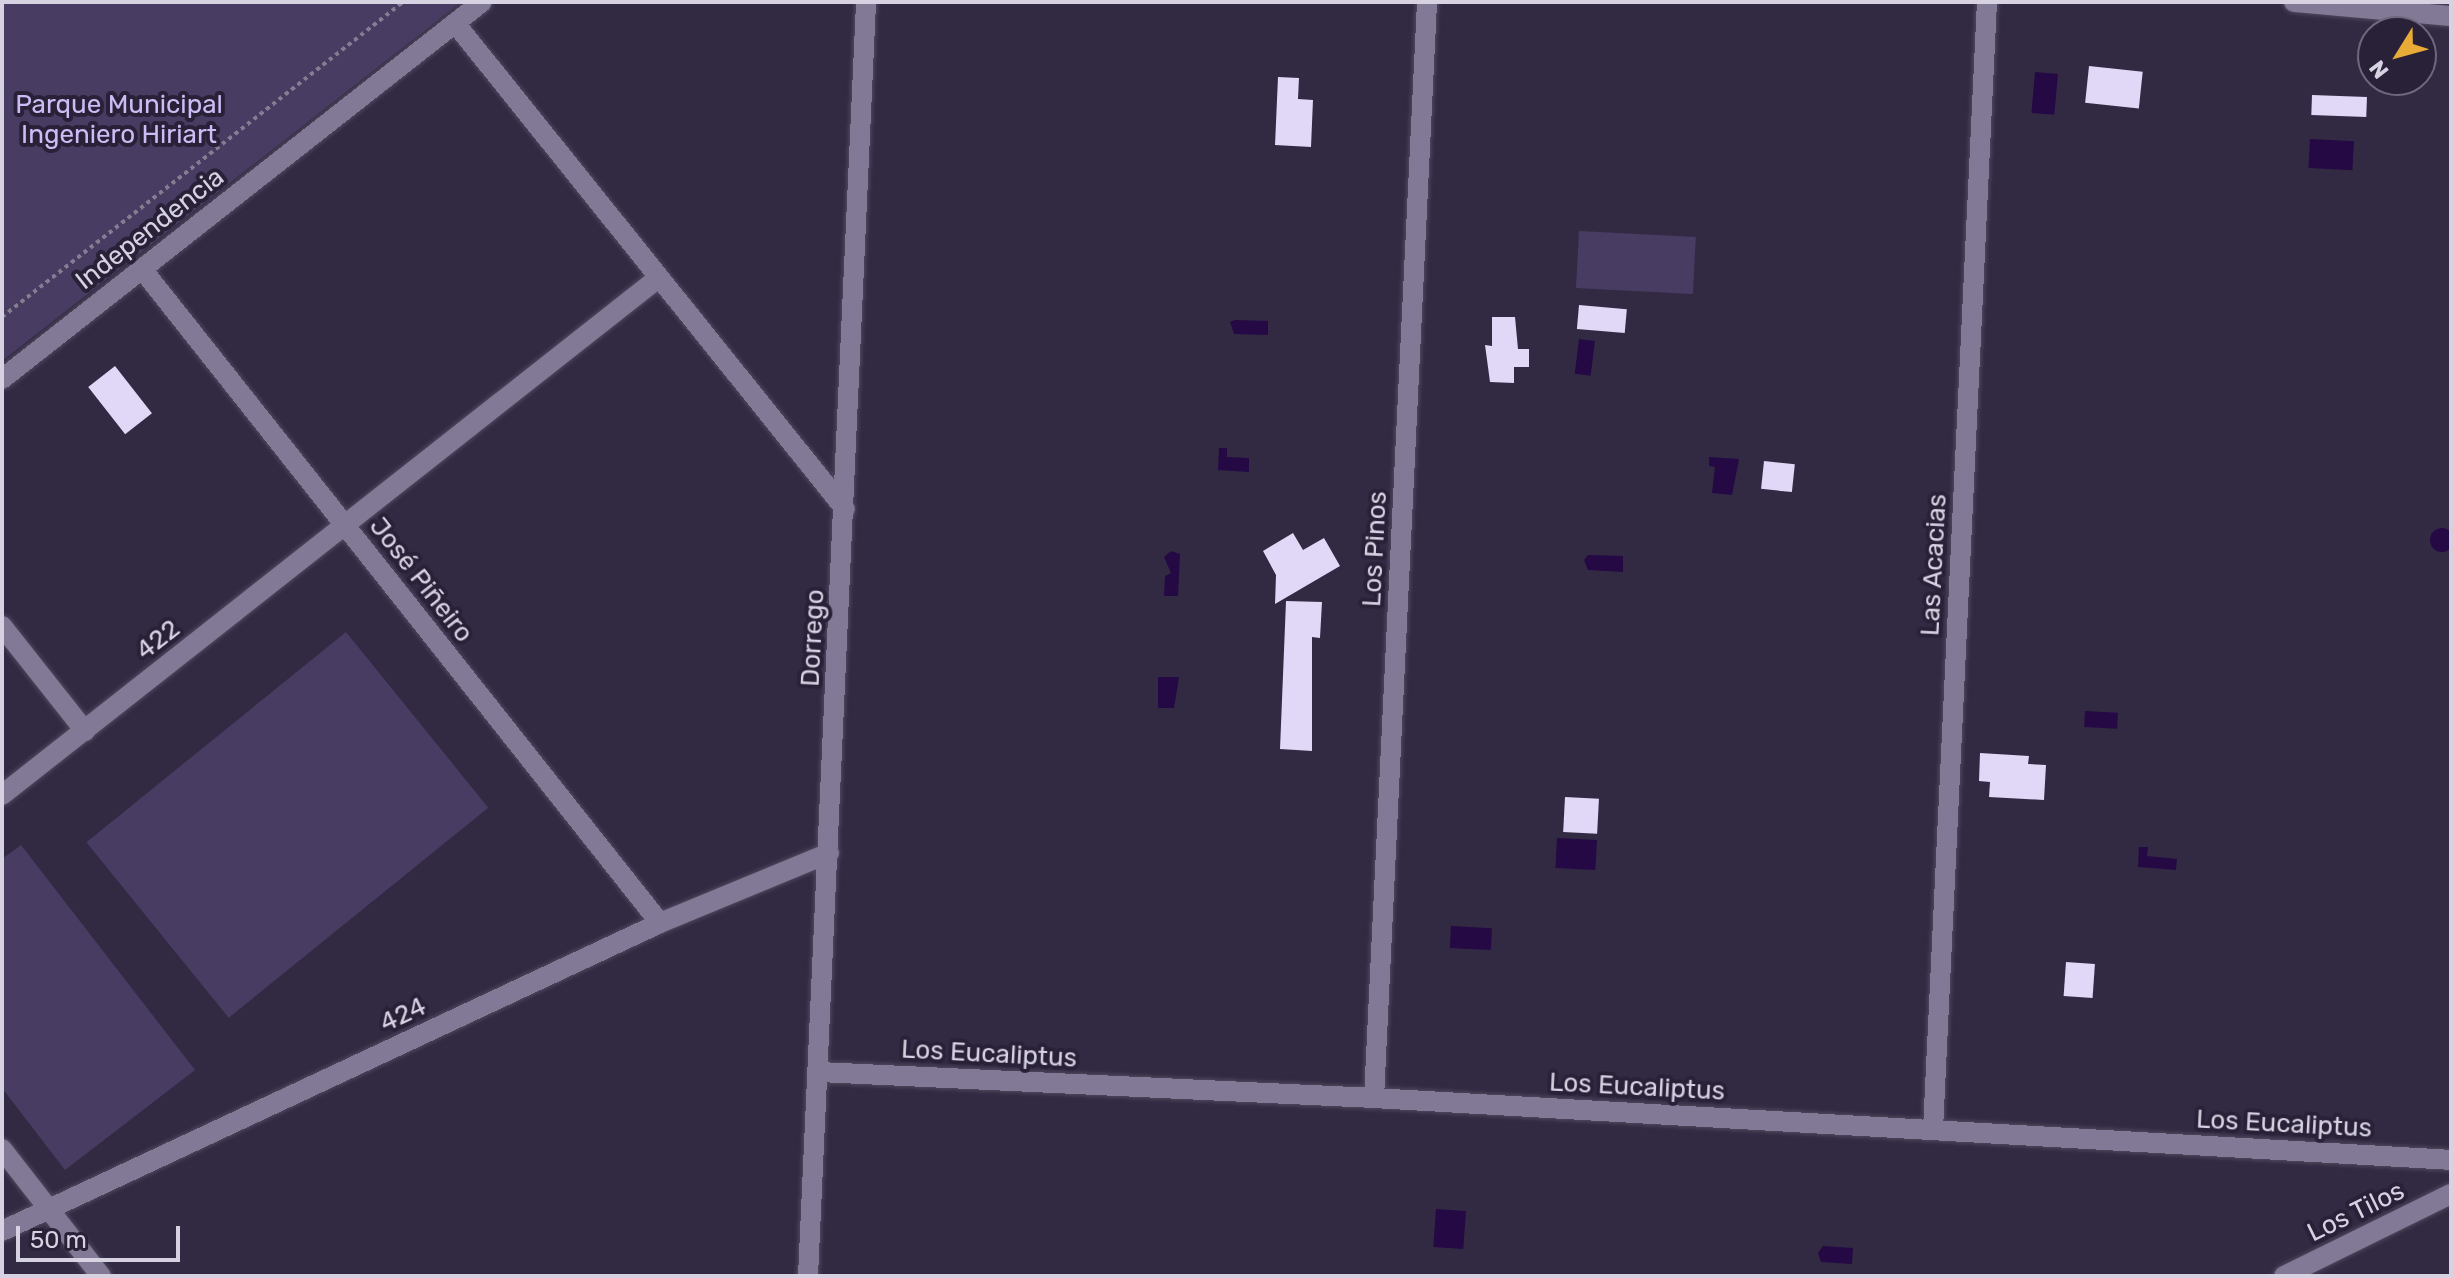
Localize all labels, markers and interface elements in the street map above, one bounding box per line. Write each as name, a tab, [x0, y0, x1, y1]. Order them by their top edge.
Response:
north arrow	[2357, 16, 2437, 96]
text: N	[2363, 55, 2395, 84]
park label: Parque Municipal Ingeniero Hiriart	[15, 89, 223, 150]
street label: Independencia	[70, 161, 230, 297]
street label: Los Pinos	[1356, 490, 1394, 608]
street label: Las Acacias	[1915, 493, 1953, 637]
street label: José Piñeiro	[363, 511, 479, 649]
street label: Dorrego	[795, 589, 831, 687]
street label: 422	[130, 613, 186, 667]
street label: 424	[375, 991, 431, 1039]
street label: Los Eucaliptus	[900, 1034, 1078, 1074]
street label: Los Eucaliptus	[1548, 1067, 1726, 1107]
street label: Los Eucaliptus	[2195, 1104, 2373, 1144]
street label: Los Tilos	[2302, 1175, 2410, 1249]
scale bar	[20, 1210, 184, 1260]
text: 50 m	[30, 1226, 87, 1254]

